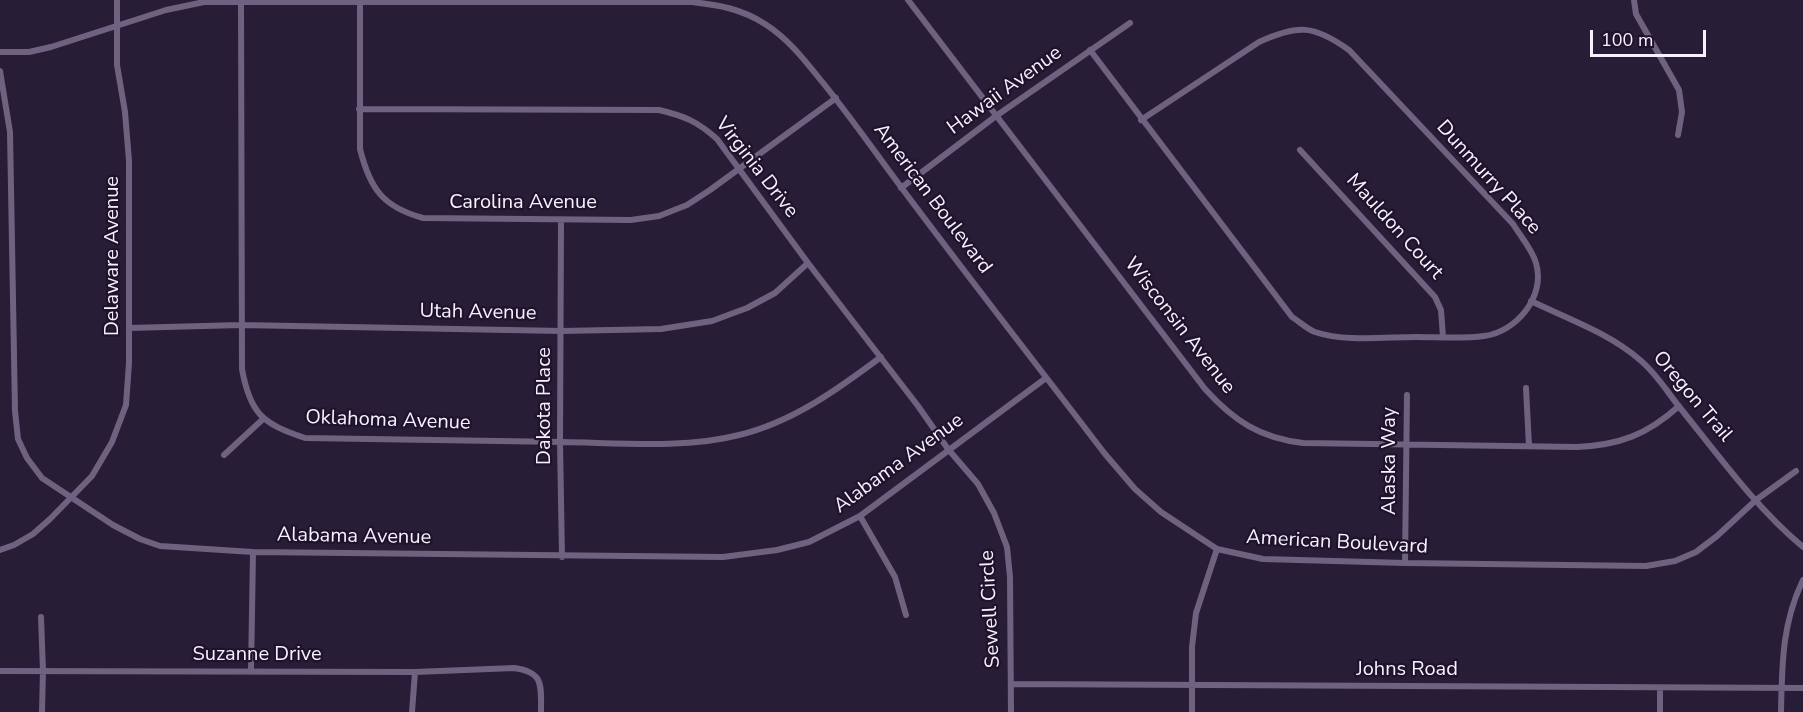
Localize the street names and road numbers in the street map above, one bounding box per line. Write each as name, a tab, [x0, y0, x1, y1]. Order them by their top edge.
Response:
street label: Hawaii Avenue	[943, 41, 1067, 141]
street label: Virginia Drive	[709, 113, 803, 223]
street label: Dunmurry Place	[1431, 116, 1545, 240]
street label: American Boulevard	[868, 119, 996, 279]
street label: Mauldon Court	[1340, 169, 1448, 285]
street label: Delaware Avenue	[101, 176, 125, 336]
street label: Carolina Avenue	[449, 191, 597, 215]
street label: Wisconsin Avenue	[1118, 253, 1240, 399]
street label: Utah Avenue	[419, 300, 537, 326]
street label: Dakota Place	[533, 347, 557, 465]
street label: Oregon Trail	[1647, 347, 1737, 447]
street label: Oklahoma Avenue	[305, 406, 471, 436]
street label: Alaska Way	[1378, 407, 1402, 515]
street label: Alabama Avenue	[830, 409, 968, 519]
street label: Alabama Avenue	[277, 524, 431, 550]
street label: American Boulevard	[1245, 526, 1429, 560]
street label: Sewell Circle	[976, 549, 1006, 669]
street label: Suzanne Drive	[192, 643, 322, 667]
street label: Johns Road	[1356, 658, 1458, 682]

